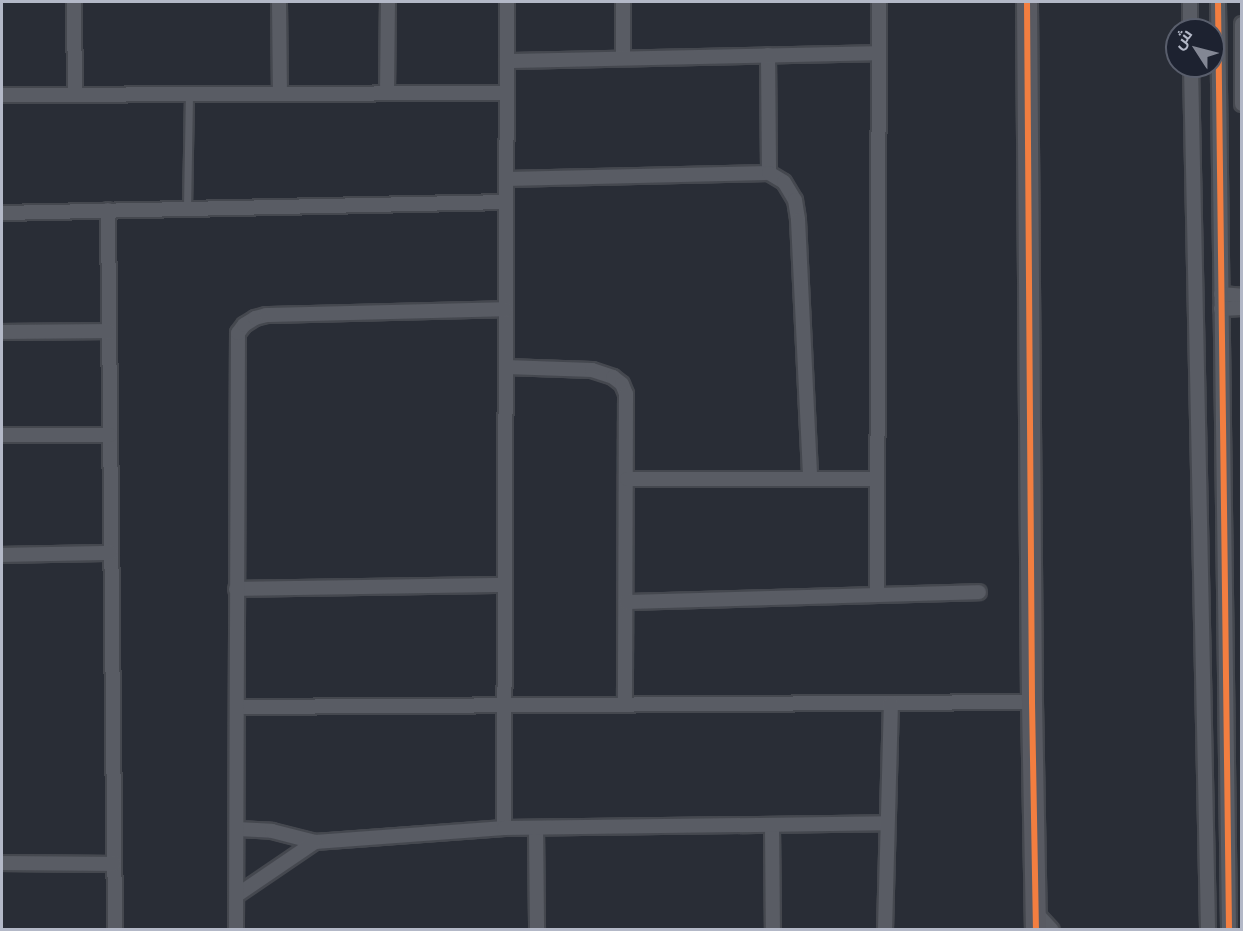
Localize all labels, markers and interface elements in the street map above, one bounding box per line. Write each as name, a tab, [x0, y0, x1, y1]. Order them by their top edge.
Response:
north arrow	[1165, 18, 1225, 78]
text: ش	[1168, 24, 1195, 52]

